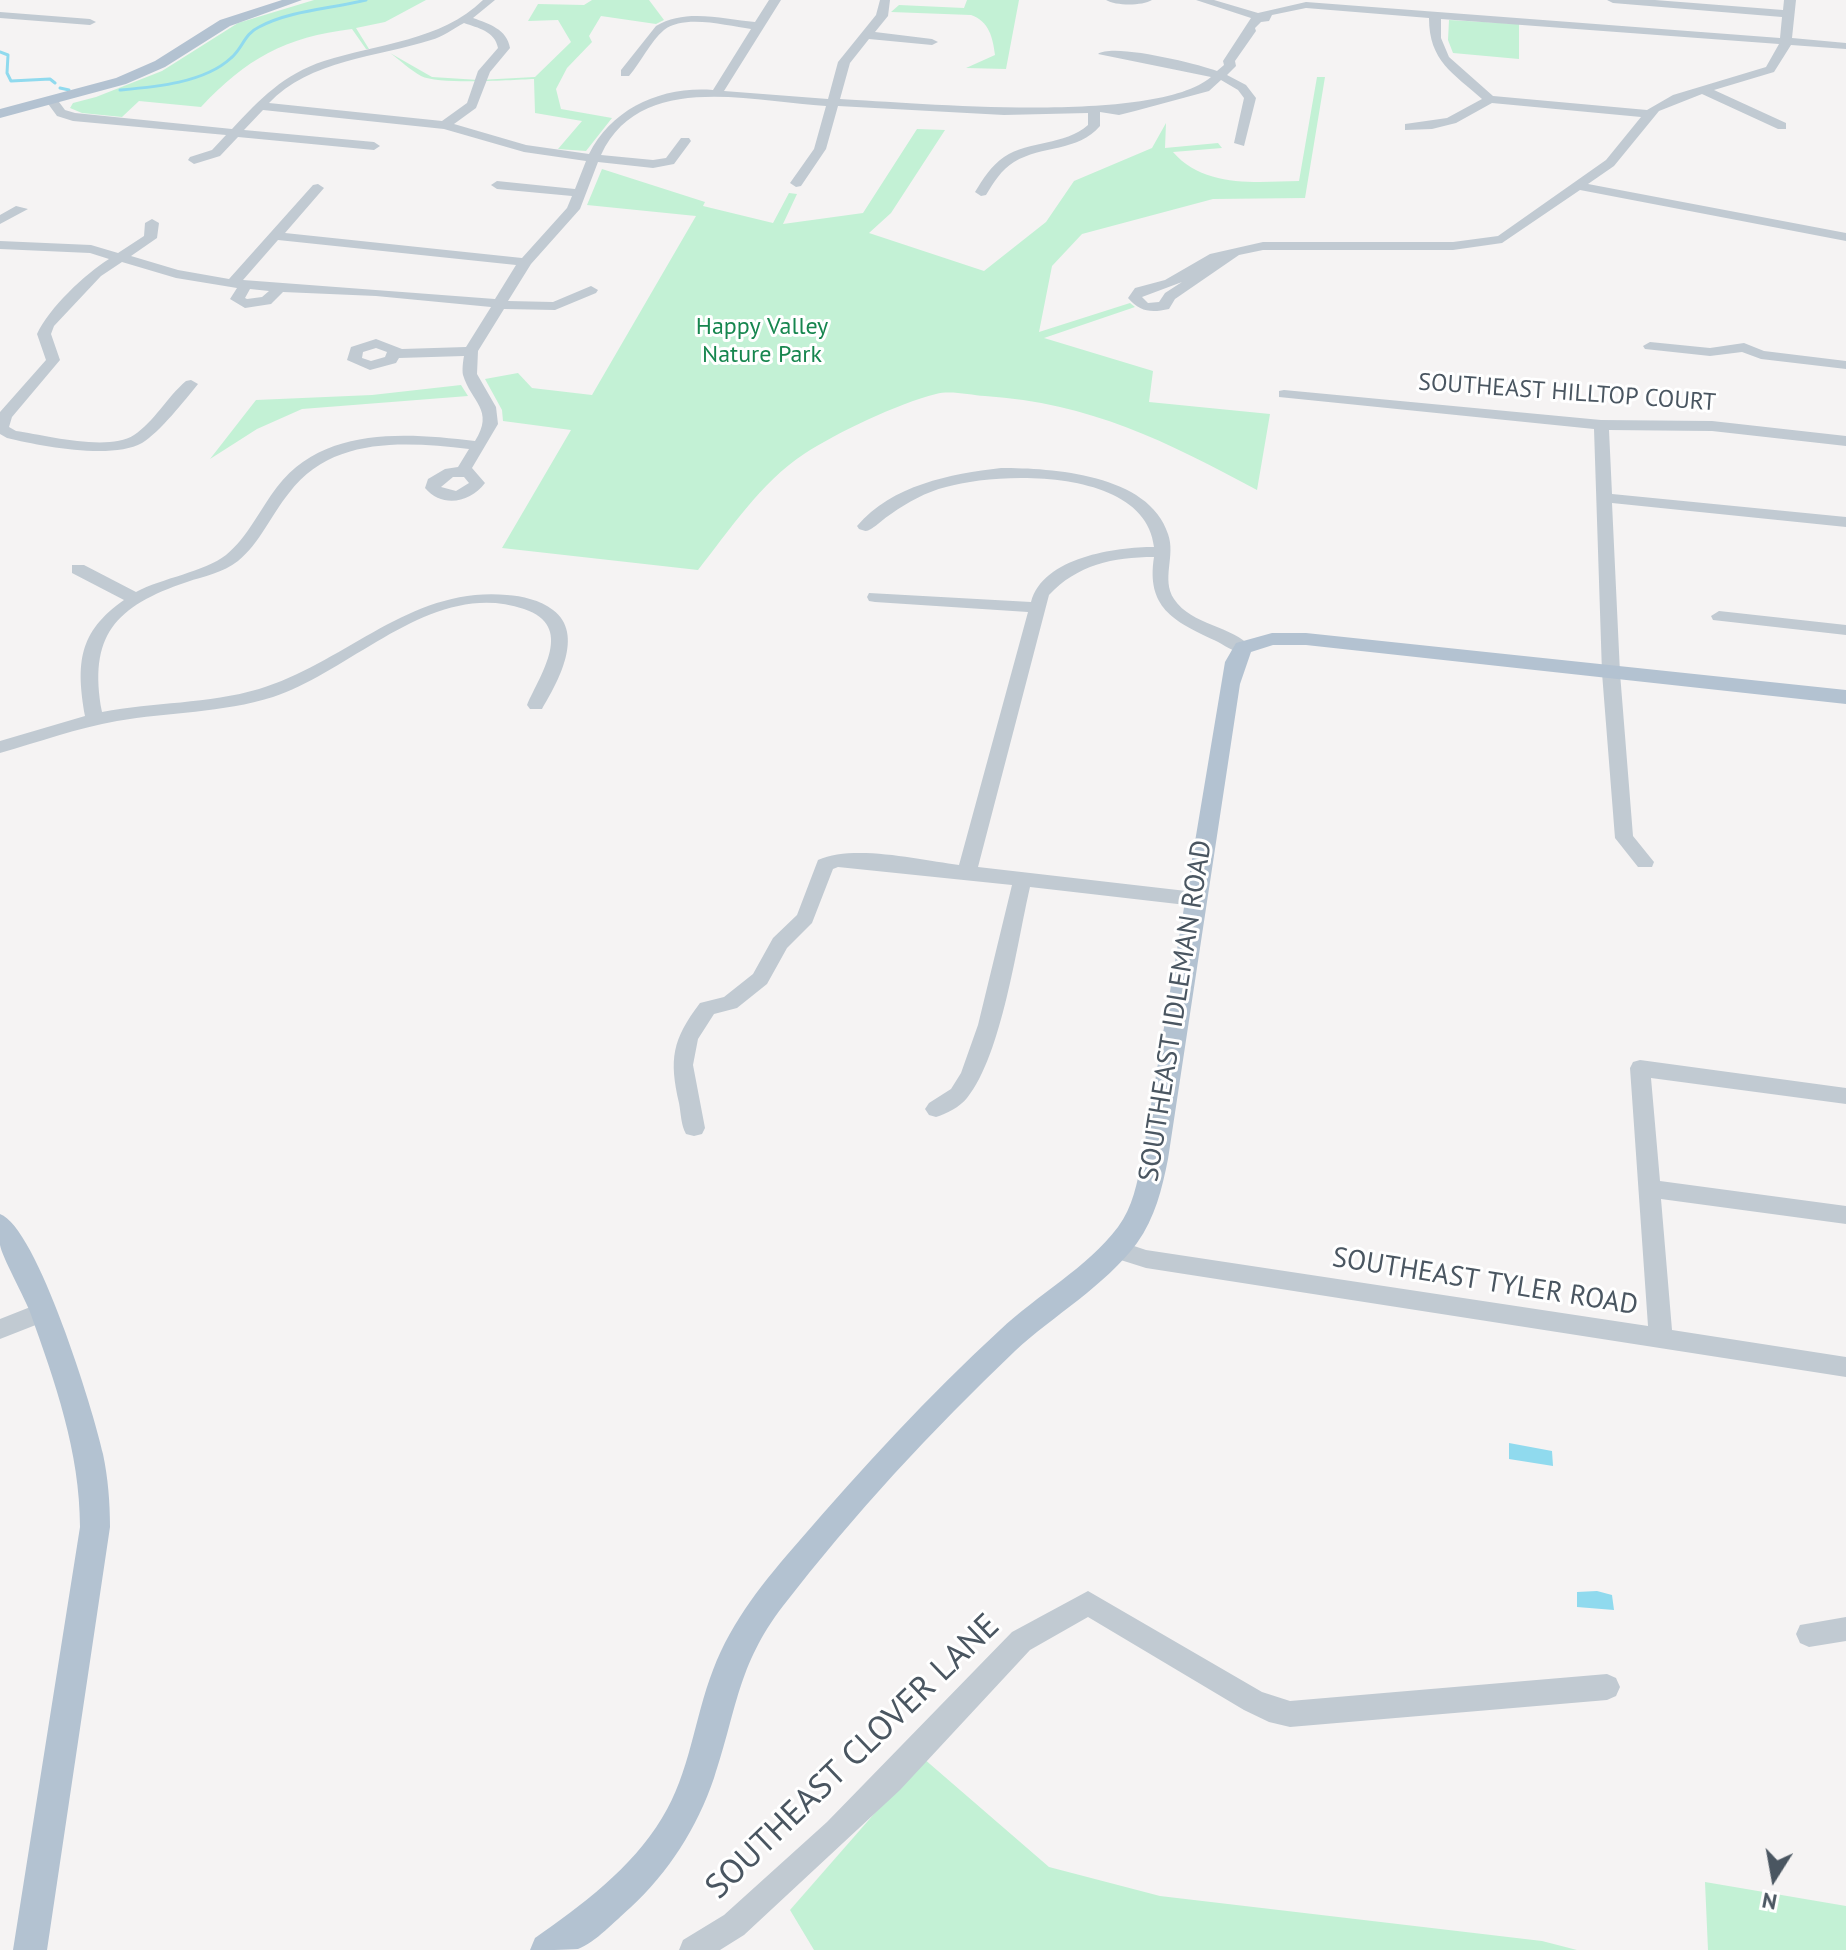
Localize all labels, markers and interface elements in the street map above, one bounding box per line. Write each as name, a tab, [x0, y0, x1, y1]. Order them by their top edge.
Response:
park label: Happy Valley Nature Park	[696, 313, 828, 369]
street label: SOUTHEAST HILLTOP COURT	[1417, 368, 1717, 418]
street label: SOUTHEAST IDLEMAN ROAD	[1132, 838, 1220, 1184]
street label: SOUTHEAST TYLER ROAD	[1330, 1241, 1640, 1323]
street label: SOUTHEAST CLOVER LANE	[698, 1606, 1008, 1908]
north arrow	[1734, 1838, 1814, 1918]
text: N	[1760, 1886, 1779, 1917]

